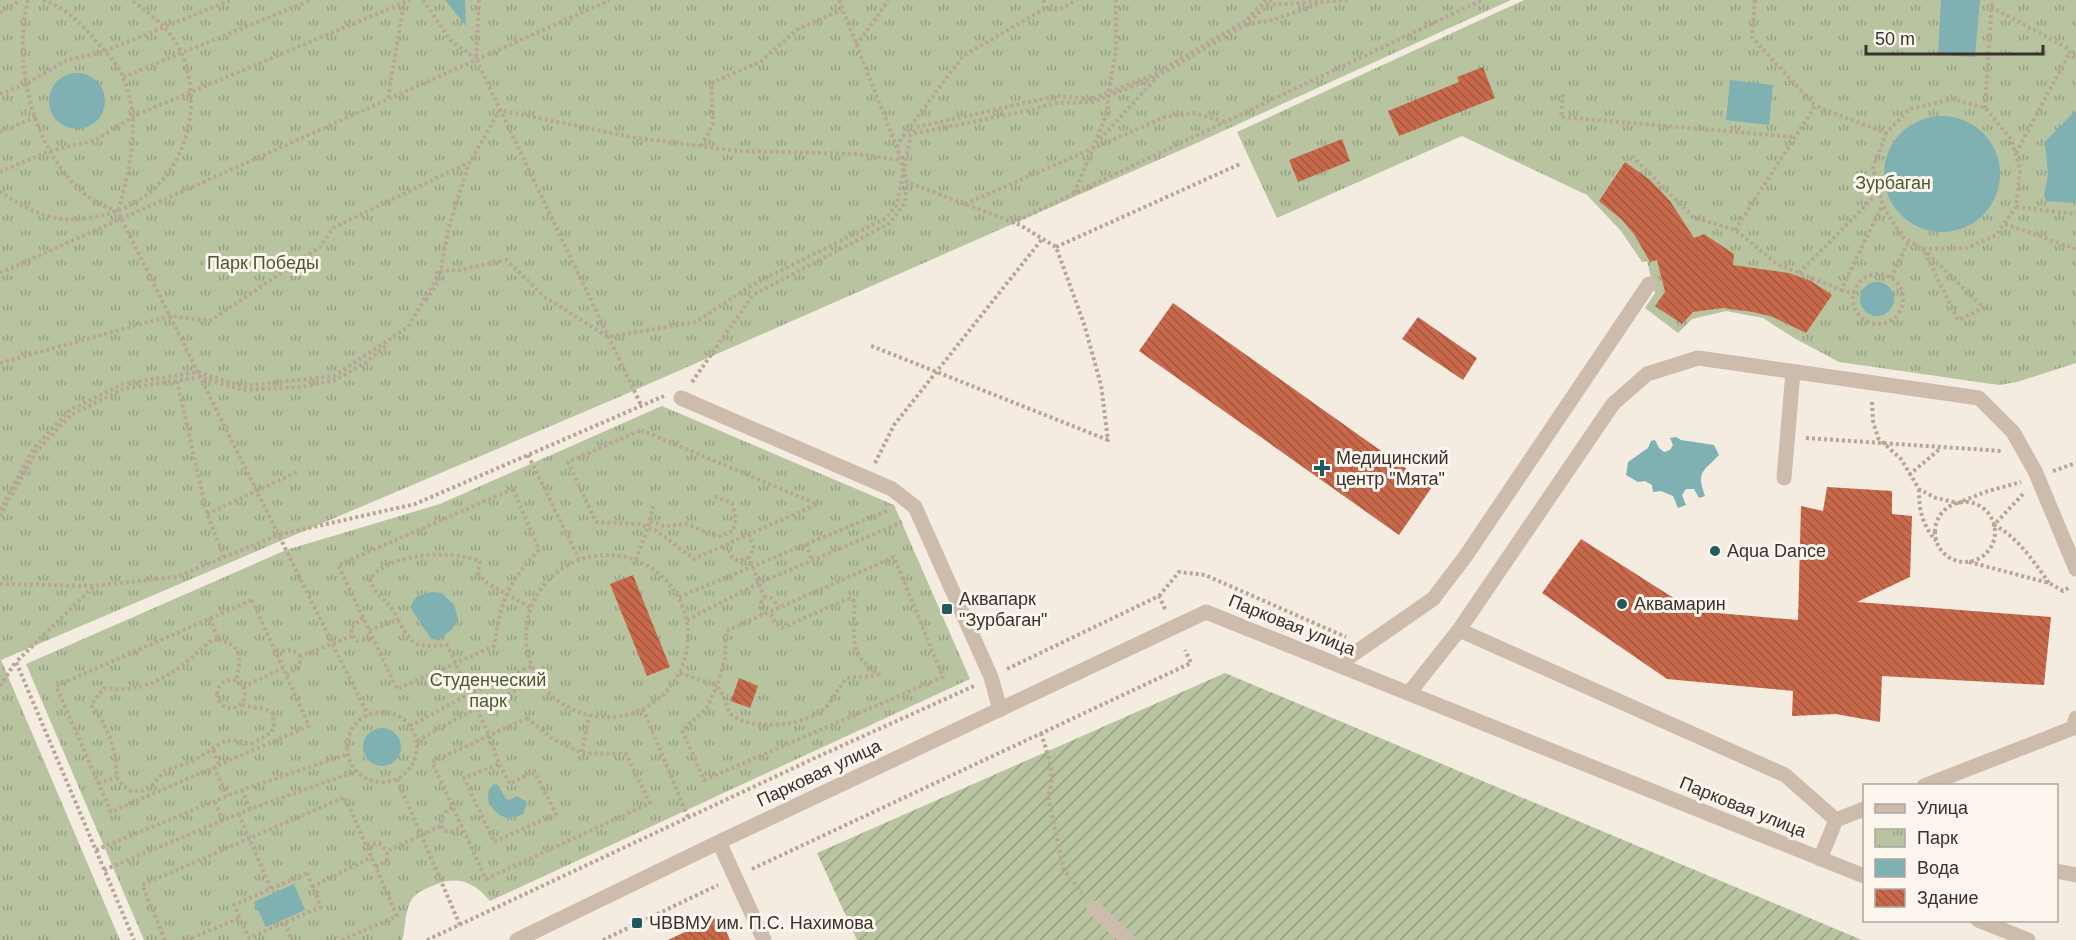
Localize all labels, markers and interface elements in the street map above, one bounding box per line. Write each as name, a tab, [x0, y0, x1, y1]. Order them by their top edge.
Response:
scale bar	[1866, 18, 2043, 56]
text: 50 m	[1875, 29, 1915, 49]
park label: Зурбаган	[1855, 173, 1931, 193]
park label: Парк Победы	[207, 253, 319, 273]
place label: Медицинский центр "Мята"	[1336, 448, 1449, 489]
marker: Медицинский центр "Мята"	[1313, 459, 1331, 477]
place label: Aqua Dance	[1727, 541, 1826, 561]
marker: Aqua Dance	[1708, 544, 1722, 558]
place label: Аквапарк "Зурбаган"	[959, 589, 1048, 630]
street label: Парковая улица	[1226, 591, 1359, 660]
place label: Аквамарин	[1634, 594, 1726, 614]
marker: Аквамарин	[1615, 597, 1629, 611]
marker: Аквапарк "Зурбаган"	[940, 602, 954, 616]
park label: Студенческий парк	[430, 670, 546, 711]
street label: Парковая улица	[754, 735, 885, 811]
street label: Парковая улица	[1677, 773, 1810, 842]
legend	[1863, 784, 2058, 922]
text: Улица	[1917, 798, 1969, 818]
text: Парк	[1917, 828, 1958, 848]
text: Вода	[1917, 858, 1960, 878]
text: Здание	[1917, 888, 1978, 908]
place label: ЧВВМУ им. П.С. Нахимова	[649, 913, 875, 933]
marker: ЧВВМУ им. П.С. Нахимова	[630, 916, 644, 930]

